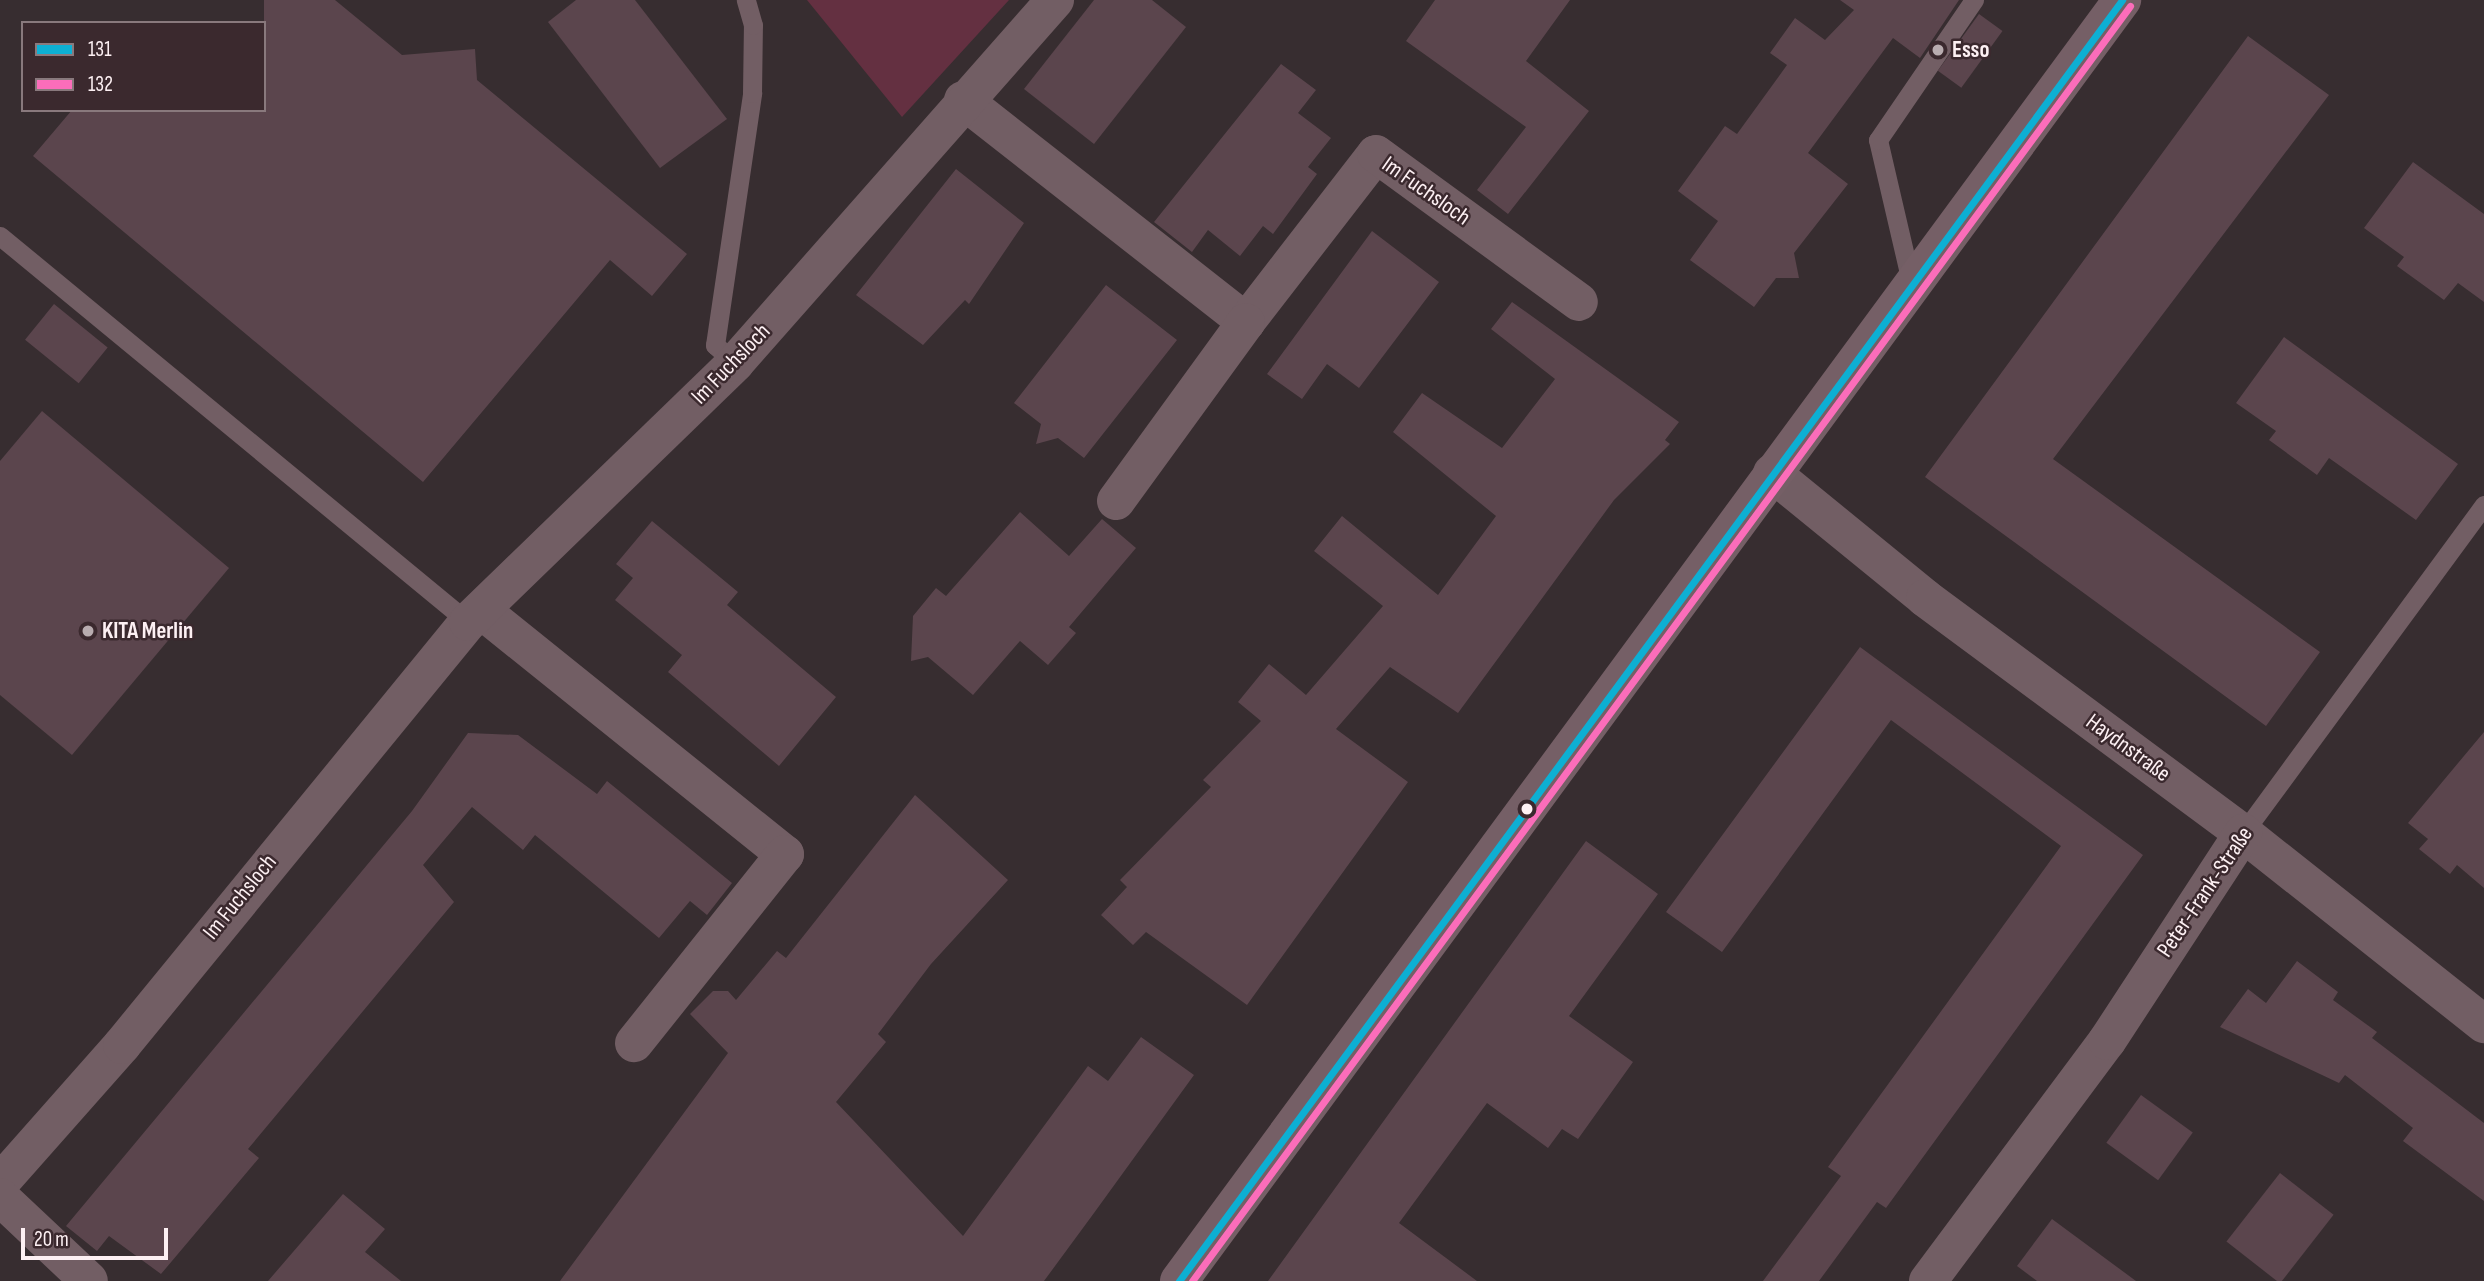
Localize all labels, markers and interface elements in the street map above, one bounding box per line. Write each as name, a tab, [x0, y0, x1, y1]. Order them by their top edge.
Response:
legend	[21, 21, 266, 112]
place label: Esso	[1952, 36, 1989, 64]
text: 131	[88, 37, 112, 62]
marker: Esso	[1930, 42, 1946, 58]
text: 132	[88, 72, 113, 97]
street label: Im Fuchsloch	[1376, 151, 1476, 231]
street label: Im Fuchsloch	[686, 318, 776, 410]
place label: KITA Merlin	[102, 617, 193, 645]
marker: KITA Merlin	[80, 623, 96, 639]
street label: Haydnstraße	[2080, 708, 2176, 788]
unlabelled marker	[1520, 802, 1534, 816]
street label: Peter-Frank-Straße	[2151, 822, 2259, 962]
street label: Im Fuchsloch	[197, 849, 283, 945]
scale bar	[24, 1214, 172, 1258]
text: 20 m	[34, 1227, 69, 1252]

